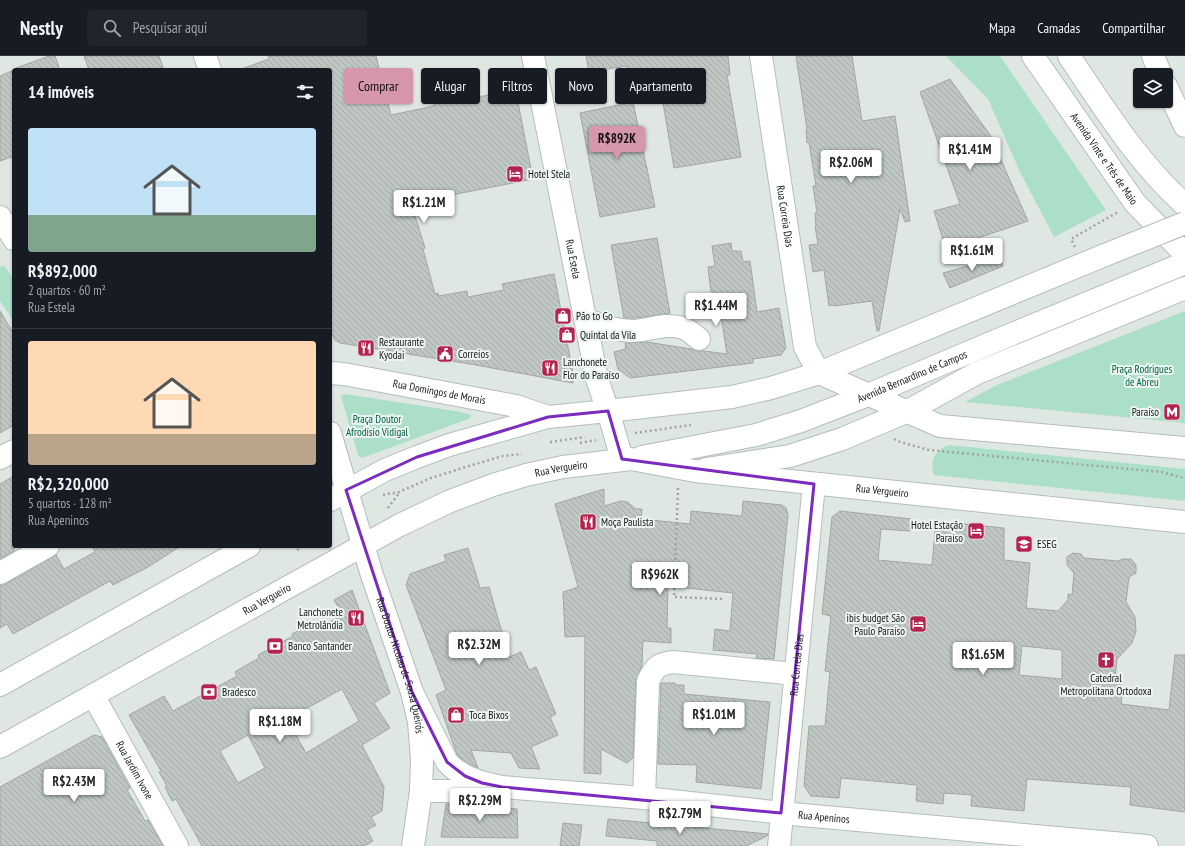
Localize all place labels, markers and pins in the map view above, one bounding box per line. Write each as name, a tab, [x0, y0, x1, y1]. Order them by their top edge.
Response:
pin: R$892K	[584, 126, 650, 160]
pin: R$1.41M	[933, 137, 1007, 171]
pin: R$2.06M	[814, 150, 888, 184]
hotel icon: Hotel Stela	[505, 164, 525, 184]
place label: Hotel Stela	[528, 167, 570, 181]
pin: R$1.21M	[387, 190, 461, 224]
pin: R$1.61M	[935, 238, 1009, 272]
pin: R$1.44M	[679, 293, 753, 327]
shop icon: Pão to Go	[553, 306, 573, 326]
place label: Pão to Go	[576, 309, 613, 323]
shop icon: Quintal da Vila	[557, 325, 577, 345]
place label: Quintal da Vila	[580, 328, 636, 342]
place label: Restaurante Kyodai	[379, 335, 424, 362]
restaurant icon: Restaurante Kyodai	[356, 338, 376, 358]
public building icon: Correios	[435, 344, 455, 364]
place label: Correios	[458, 347, 489, 361]
place label: Lanchonete Flor do Paraíso	[563, 355, 620, 382]
restaurant icon: Lanchonete Flor do Paraíso	[540, 358, 560, 378]
metro station icon: Paraíso	[1162, 402, 1182, 422]
place label: Paraíso	[1132, 405, 1159, 419]
restaurant icon: Moça Paulista	[578, 512, 598, 532]
place label: Moça Paulista	[601, 515, 653, 529]
place label: Hotel Estação Paraíso	[911, 518, 963, 545]
hotel icon: Hotel Estação Paraíso	[966, 521, 986, 541]
school or university icon: ESEG	[1014, 534, 1034, 554]
place label: ESEG	[1037, 537, 1057, 551]
pin: R$962K	[627, 562, 693, 596]
place label: Lanchonete Metrolândia	[297, 605, 343, 632]
restaurant icon: Lanchonete Metrolândia	[346, 608, 366, 628]
place label: ibis budget São Paulo Paraíso	[847, 611, 905, 638]
hotel icon: ibis budget São Paulo Paraíso	[908, 614, 928, 634]
pin: R$2.32M	[442, 632, 516, 666]
bank icon: Banco Santander	[265, 636, 285, 656]
place label: Banco Santander	[288, 639, 352, 653]
pin: R$1.65M	[946, 642, 1020, 676]
church icon: Catedral Metropolitana Ortodoxa	[1096, 650, 1116, 670]
place label: Catedral Metropolitana Ortodoxa	[1060, 671, 1152, 698]
bank icon: Bradesco	[199, 682, 219, 702]
place label: Bradesco	[222, 685, 256, 699]
pin: R$1.01M	[677, 702, 751, 736]
shop icon: Toca Bixos	[446, 705, 466, 725]
place label: Toca Bixos	[469, 708, 509, 722]
pin: R$1.18M	[243, 709, 317, 743]
pin: R$2.43M	[37, 769, 111, 803]
pin: R$2.29M	[443, 788, 517, 822]
pin: R$2.79M	[643, 801, 717, 835]

